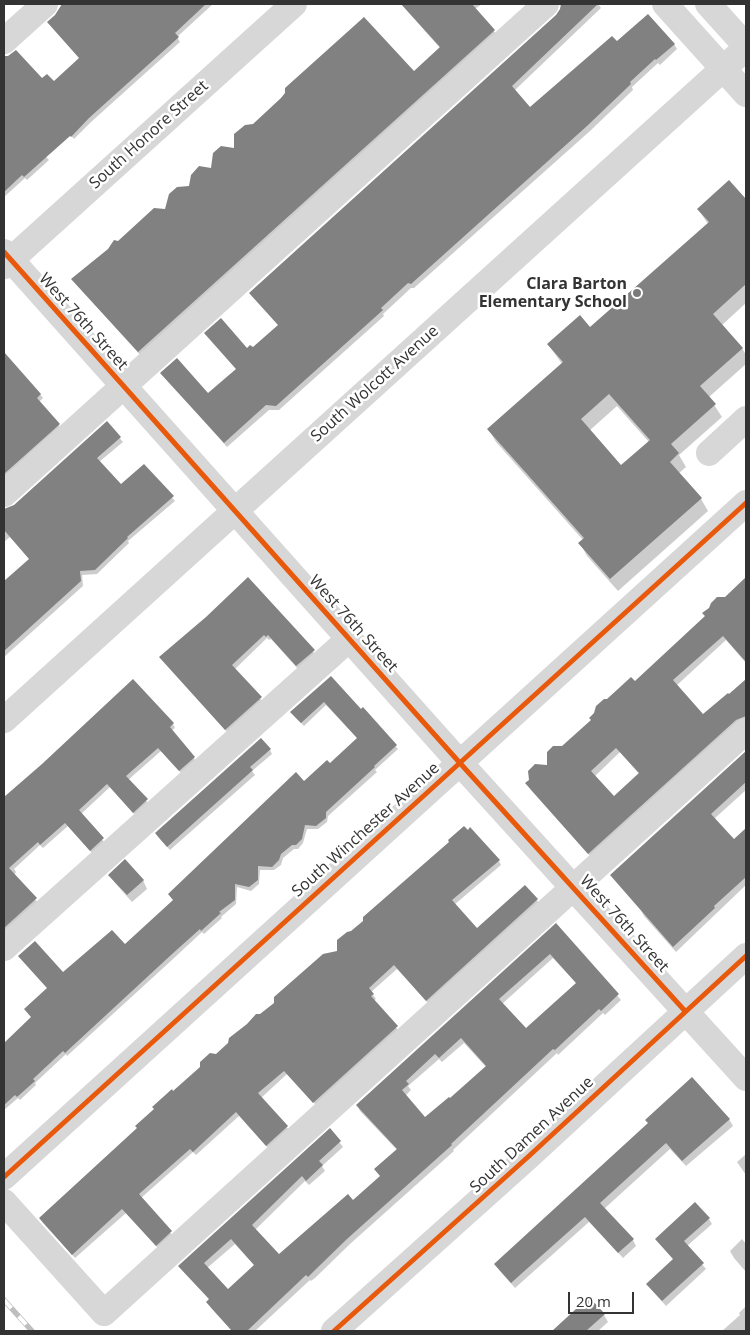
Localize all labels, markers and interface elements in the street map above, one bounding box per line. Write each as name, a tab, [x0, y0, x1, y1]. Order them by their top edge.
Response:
street label: South Honore Street	[86, 77, 212, 193]
street label: West 76th Street	[34, 270, 132, 374]
place label: Clara Barton Elementary School	[479, 274, 627, 312]
marker: Clara Barton Elementary School	[631, 287, 643, 299]
street label: South Wolcott Avenue	[307, 322, 443, 446]
street label: West 76th Street	[304, 572, 402, 676]
street label: South Winchester Avenue	[288, 759, 444, 901]
street label: West 76th Street	[575, 872, 673, 976]
street label: South Damen Avenue	[466, 1073, 598, 1197]
scale bar	[570, 1282, 636, 1314]
text: 20 m	[576, 1291, 611, 1311]

